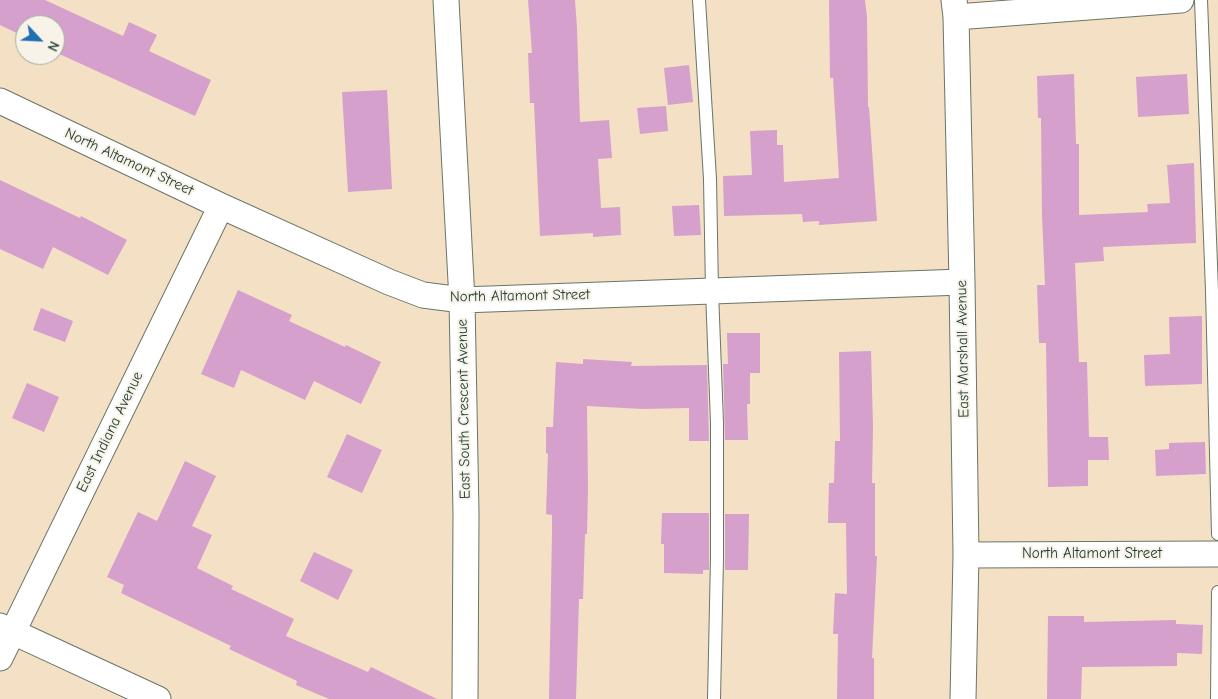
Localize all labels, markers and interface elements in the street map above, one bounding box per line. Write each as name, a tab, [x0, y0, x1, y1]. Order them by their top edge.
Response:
north arrow	[15, 15, 65, 65]
text: N	[44, 38, 63, 54]
street label: North Altamont Street	[62, 124, 196, 200]
street label: East Marshall Avenue	[953, 280, 973, 418]
street label: North Altamont Street	[450, 286, 590, 306]
street label: East South Crescent Avenue	[453, 319, 475, 499]
street label: East Indiana Avenue	[73, 369, 147, 495]
street label: North Altamont Street	[1022, 545, 1162, 563]

